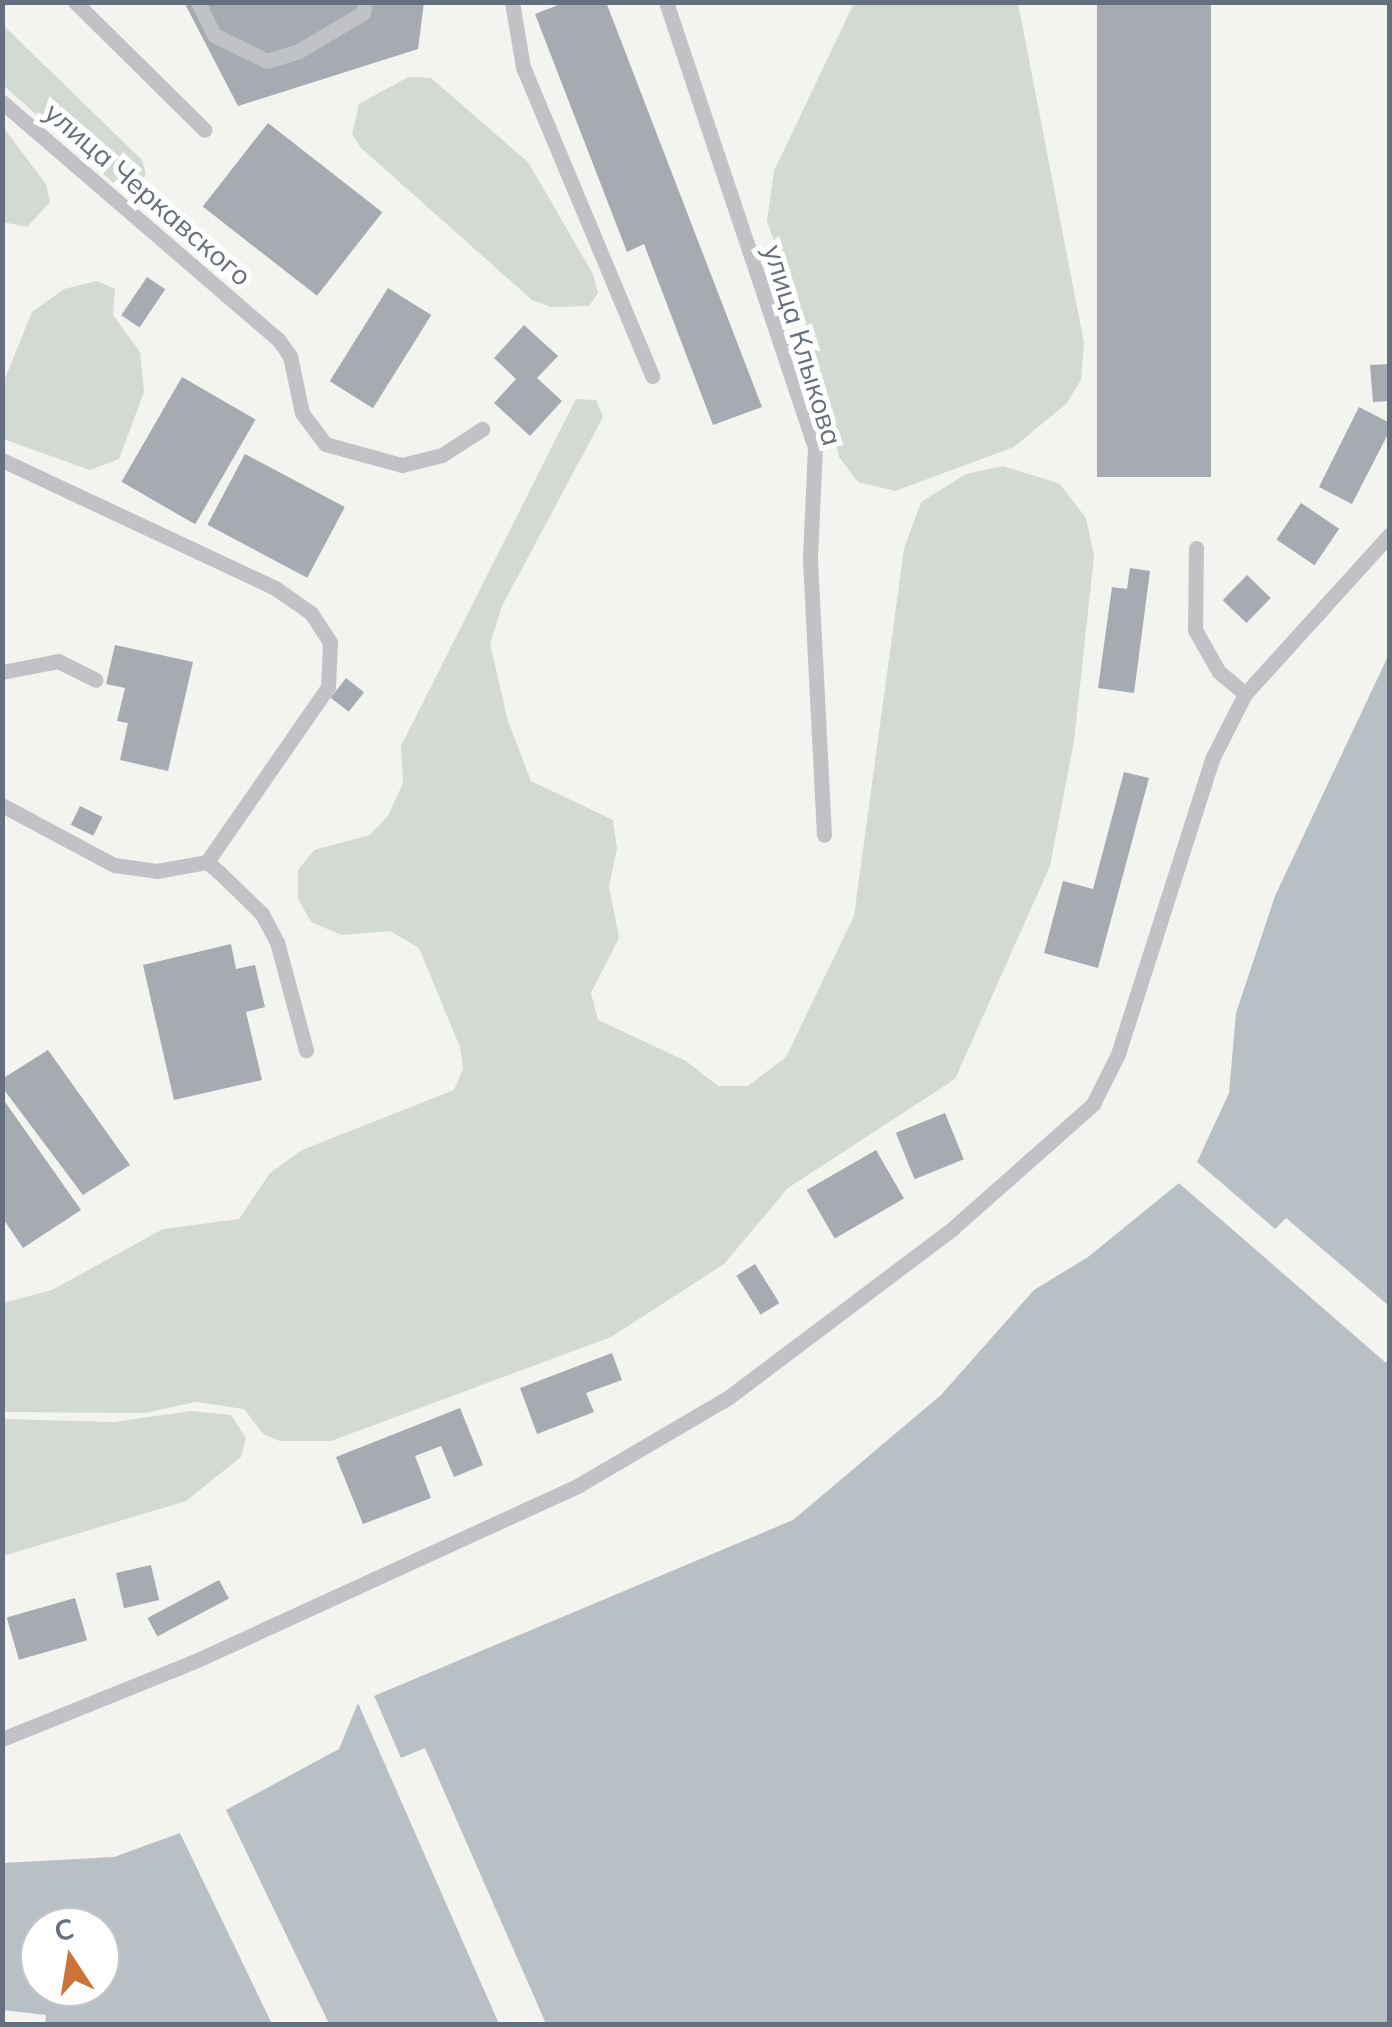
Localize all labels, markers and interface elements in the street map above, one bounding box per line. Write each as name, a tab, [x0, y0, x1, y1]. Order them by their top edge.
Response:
street label: улица Черкавского	[38, 95, 258, 293]
street label: улица Клыкова	[756, 240, 850, 450]
north arrow	[20, 1907, 120, 2007]
text: С	[51, 1910, 77, 1948]

